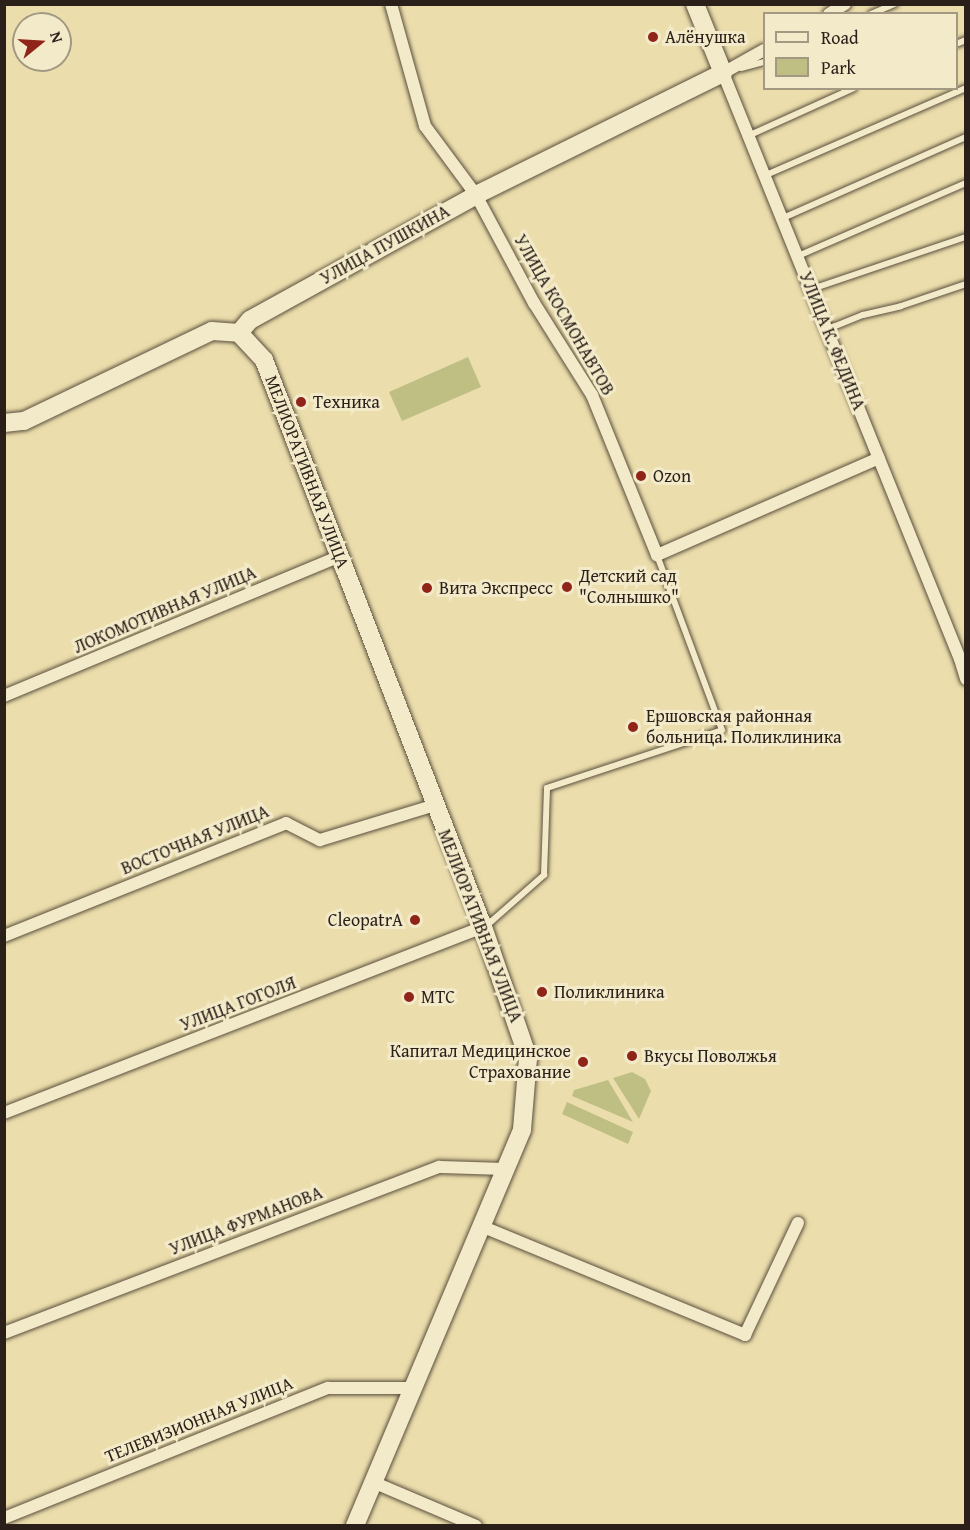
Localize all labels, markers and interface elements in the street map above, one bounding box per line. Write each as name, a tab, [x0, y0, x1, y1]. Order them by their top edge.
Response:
north arrow	[12, 12, 72, 72]
legend	[763, 12, 958, 90]
text: Road	[821, 24, 859, 51]
place label: Алёнушка	[665, 26, 745, 48]
text: N	[44, 28, 70, 46]
marker: Алёнушка	[646, 30, 660, 44]
text: Park	[821, 54, 856, 81]
street label: УЛИЦА ПУШКИНА	[316, 200, 454, 290]
street label: УЛИЦА КОСМОНАВТОВ	[509, 231, 619, 399]
street label: УЛИЦА К. ФЕДИНА	[794, 268, 870, 414]
street label: МЕЛИОРАТИВНАЯ УЛИЦА	[260, 372, 354, 572]
place label: Техника	[313, 391, 380, 413]
marker: Техника	[294, 395, 308, 409]
place label: Ozon	[653, 465, 691, 487]
marker: Ozon	[634, 469, 648, 483]
street label: ЛОКОМОТИВНАЯ УЛИЦА	[70, 562, 260, 658]
place label: Детский сад "Солнышко"	[579, 566, 679, 608]
place label: Вита Экспресс	[439, 577, 553, 599]
marker: Детский сад "Солнышко"	[560, 580, 574, 594]
marker: Вита Экспресс	[420, 581, 434, 595]
place label: Ершовская районная больница. Поликлиника	[646, 706, 842, 748]
marker: Ершовская районная больница. Поликлиника	[624, 718, 642, 736]
street label: ВОСТОЧНАЯ УЛИЦА	[118, 801, 272, 879]
street label: МЕЛИОРАТИВНАЯ УЛИЦА	[433, 826, 527, 1026]
place label: CleopatrA	[328, 909, 403, 931]
marker: CleopatrA	[408, 913, 422, 927]
street label: УЛИЦА ГОГОЛЯ	[177, 972, 299, 1036]
place label: Поликлиника	[554, 981, 665, 1003]
marker: Поликлиника	[535, 985, 549, 999]
place label: МТС	[421, 986, 455, 1008]
marker: МТС	[402, 990, 416, 1004]
place label: Капитал Медицинское Страхование	[390, 1041, 571, 1084]
place label: Вкусы Поволжья	[644, 1045, 777, 1067]
marker: Вкусы Поволжья	[625, 1049, 639, 1063]
marker: Капитал Медицинское Страхование	[576, 1055, 590, 1069]
street label: УЛИЦА ФУРМАНОВА	[166, 1182, 326, 1260]
street label: ТЕЛЕВИЗИОННАЯ УЛИЦА	[102, 1372, 296, 1468]

